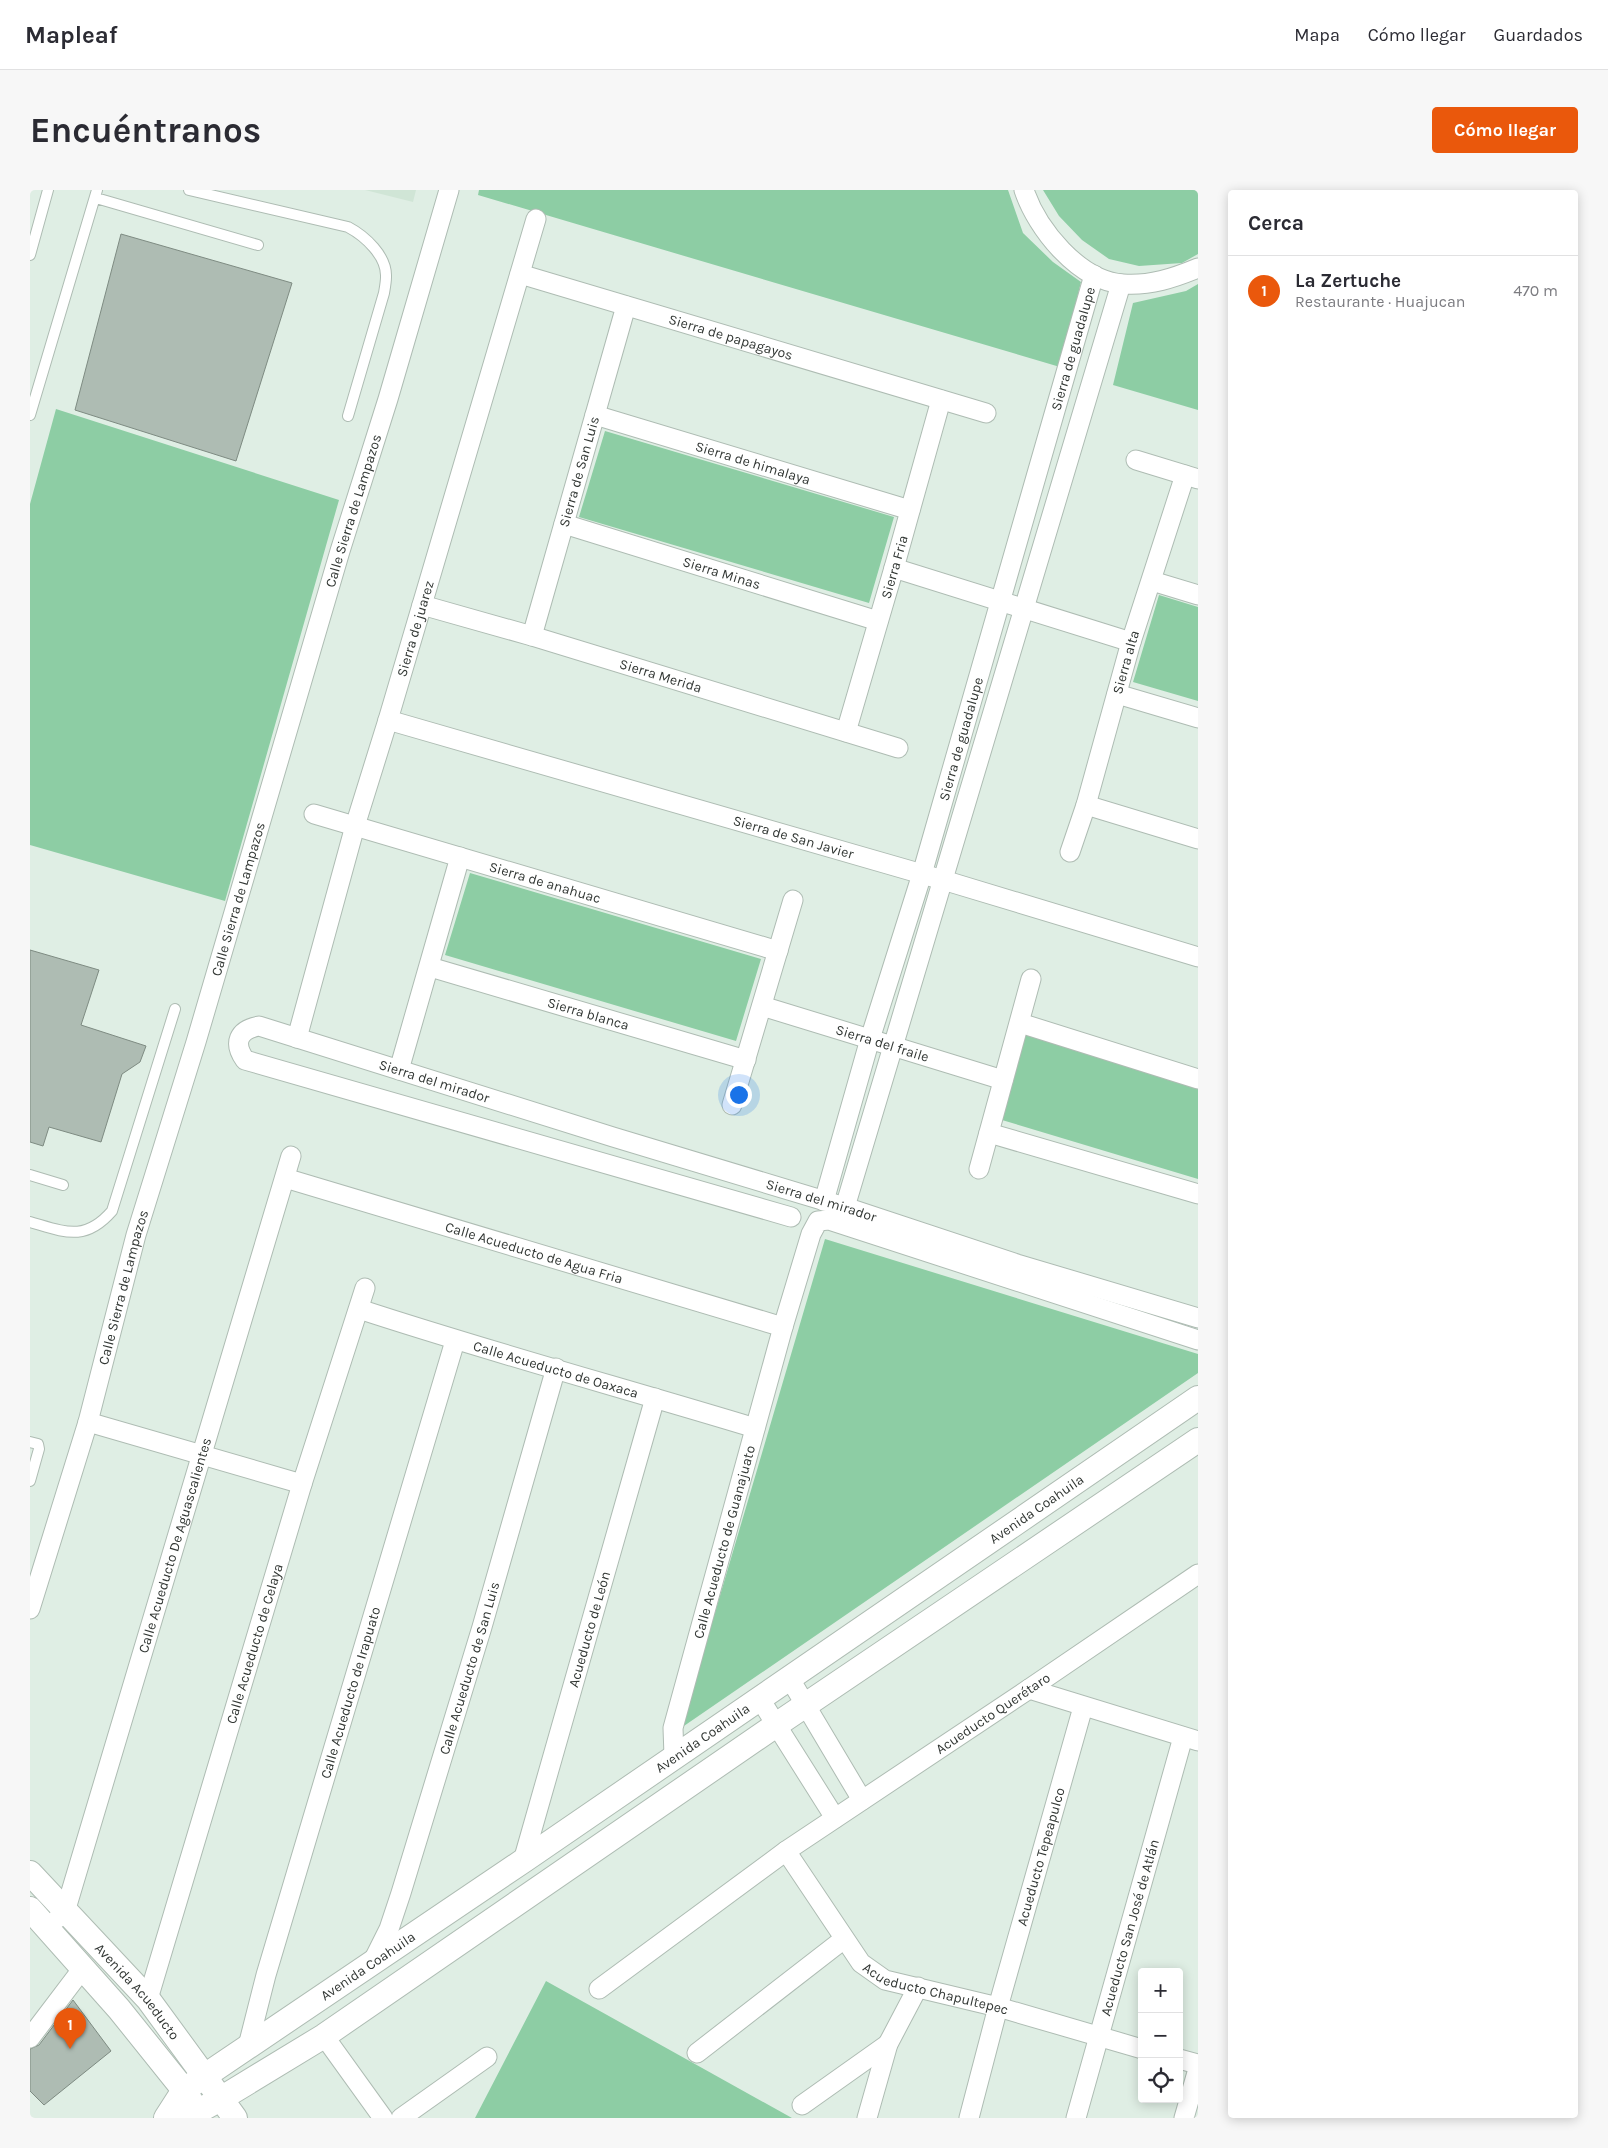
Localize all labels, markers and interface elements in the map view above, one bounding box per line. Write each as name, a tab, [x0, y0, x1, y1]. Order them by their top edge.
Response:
text: Mapleaf	[25, 21, 118, 49]
text: Mapa	[1294, 24, 1340, 46]
text: Cómo llegar	[1368, 24, 1466, 46]
text: Guardados	[1494, 24, 1583, 46]
button: Cómo llegar	[1432, 107, 1578, 153]
text: Encuéntranos	[30, 110, 261, 151]
text: Cerca	[1248, 211, 1304, 235]
text: La Zertuche	[1295, 270, 1401, 292]
text: 1	[1261, 281, 1267, 300]
text: 470 m	[1513, 281, 1558, 300]
street label: Sierra de guadalupe	[1047, 285, 1099, 412]
text: Restaurante · Huajucan	[1295, 292, 1466, 311]
street label: Sierra de papagayos	[667, 310, 795, 363]
street label: Sierra de San Luis	[555, 414, 603, 529]
street label: Calle Sierra de Lampazos	[321, 432, 385, 589]
street label: Sierra de himalaya	[693, 437, 812, 488]
street label: Sierra Fria	[877, 533, 911, 601]
street label: Sierra Minas	[681, 553, 763, 593]
street label: Sierra de juarez	[393, 579, 437, 679]
street label: Sierra alta	[1109, 628, 1143, 696]
street label: Sierra Merida	[618, 655, 704, 696]
street label: Sierra de guadalupe	[935, 675, 987, 803]
street label: Sierra de San Javier	[731, 811, 857, 863]
street label: Calle Sierra de Lampazos	[207, 820, 269, 978]
street label: Sierra de anahuac	[487, 858, 603, 907]
street label: Sierra blanca	[545, 994, 631, 1034]
street label: Sierra del fraile	[834, 1021, 931, 1065]
street label: Sierra del mirador	[377, 1056, 493, 1107]
your location	[726, 1082, 752, 1108]
street label: Sierra del mirador	[764, 1175, 880, 1226]
street label: Calle Sierra de Lampazos	[95, 1208, 152, 1367]
street label: Calle Acueducto de Agua Fria	[443, 1218, 625, 1287]
street label: Calle Acueducto de Oaxaca	[471, 1337, 641, 1402]
street label: Calle Acueducto De Aguascalientes	[134, 1436, 215, 1655]
street label: Calle Acueducto de Guanajuato	[689, 1443, 759, 1640]
street label: Avenida Coahuila	[986, 1470, 1087, 1547]
street label: Calle Acueducto de Celaya	[222, 1561, 286, 1726]
street label: Acueducto de León	[564, 1569, 614, 1689]
street label: Calle Acueducto de San Luis	[435, 1580, 503, 1756]
street label: Calle Acueducto de Irapuato	[317, 1604, 384, 1781]
street label: Acueducto Querétaro	[932, 1669, 1053, 1757]
street label: Avenida Coahuila	[652, 1700, 753, 1776]
street label: Acueducto Tepeapulco	[1013, 1786, 1068, 1928]
street label: Acueducto San José de Atlán	[1097, 1837, 1162, 2018]
street label: Avenida Coahuila	[317, 1928, 418, 2004]
street label: Avenida Acueducto	[92, 1939, 183, 2043]
street label: Acueducto Chapultepec	[860, 1959, 1010, 2018]
map controls	[1138, 1968, 1183, 2103]
button: +	[1138, 1968, 1183, 2013]
pin: 1	[54, 2008, 86, 2049]
button: −	[1138, 2013, 1183, 2058]
button: locate	[1138, 2058, 1183, 2103]

